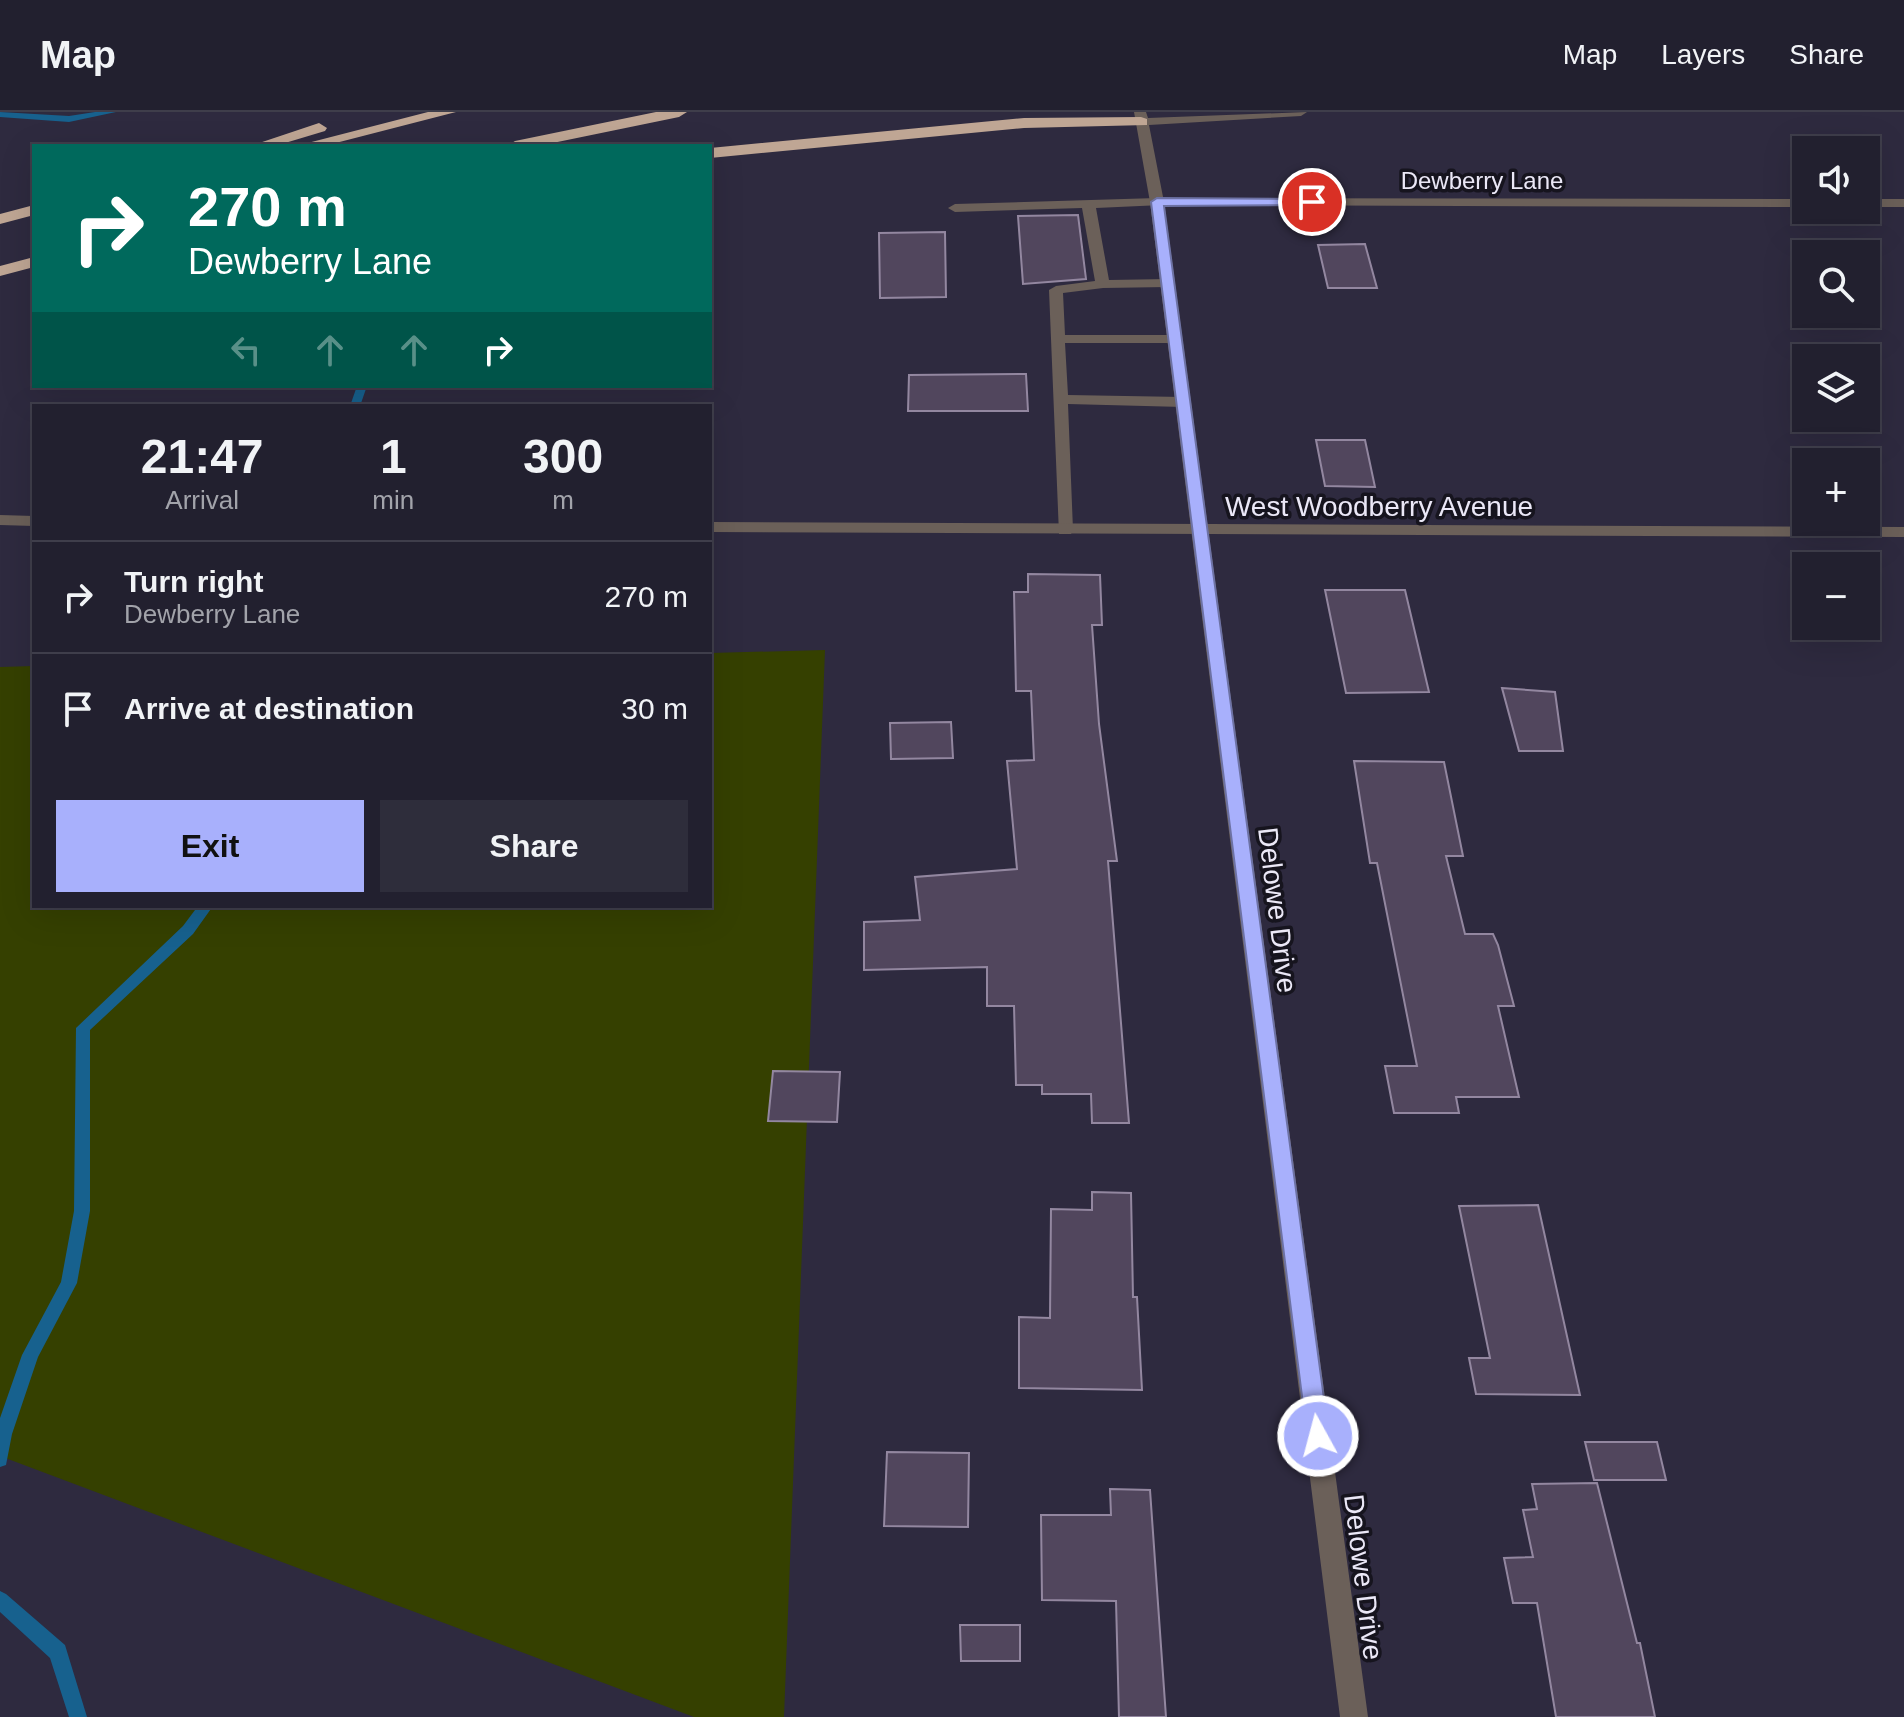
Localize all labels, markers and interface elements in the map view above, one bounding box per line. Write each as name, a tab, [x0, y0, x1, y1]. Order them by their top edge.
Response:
text: Map	[40, 34, 116, 76]
text: Map	[1563, 39, 1617, 70]
text: Layers	[1661, 39, 1745, 70]
text: Share	[1789, 39, 1864, 70]
map controls	[1792, 136, 1880, 640]
button: sound	[1792, 136, 1880, 224]
street label: Dewberry Lane	[1401, 167, 1563, 194]
pin	[1278, 168, 1346, 236]
text: 270 m	[188, 175, 347, 238]
icon: right	[56, 176, 160, 280]
icon: arrive	[1290, 180, 1334, 224]
button: search	[1792, 240, 1880, 328]
text: Dewberry Lane	[188, 241, 432, 282]
icon: left	[224, 328, 268, 372]
icon: ahead	[308, 328, 352, 372]
icon: ahead	[392, 328, 436, 372]
icon: right	[476, 328, 520, 372]
button: layers	[1792, 344, 1880, 432]
text: 21:47	[141, 430, 264, 483]
text: 1	[380, 430, 407, 483]
text: 300	[523, 430, 603, 483]
button: +	[1792, 448, 1880, 536]
text: Arrival	[165, 485, 239, 515]
text: min	[372, 485, 414, 515]
text: m	[552, 485, 574, 515]
street label: West Woodberry Avenue	[1225, 491, 1533, 522]
button: −	[1792, 552, 1880, 640]
text: Turn right	[124, 565, 263, 598]
icon: right	[56, 575, 100, 619]
text: 270 m	[605, 580, 688, 613]
text: Dewberry Lane	[124, 599, 300, 629]
icon: arrive	[56, 687, 100, 731]
text: Arrive at destination	[124, 692, 414, 725]
text: 30 m	[621, 692, 688, 725]
button: Exit	[56, 800, 364, 892]
button: Share	[380, 800, 688, 892]
street label: Delowe Drive	[1252, 826, 1303, 995]
position arrow	[1276, 1394, 1360, 1478]
street label: Delowe Drive	[1338, 1493, 1389, 1662]

